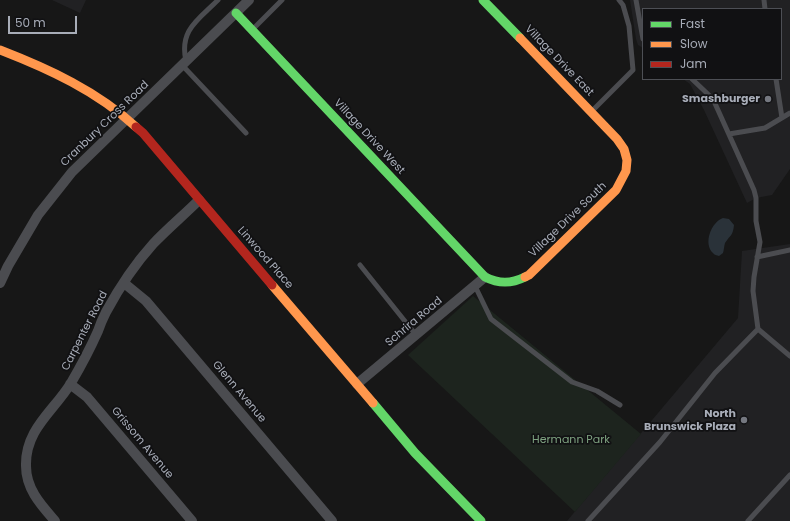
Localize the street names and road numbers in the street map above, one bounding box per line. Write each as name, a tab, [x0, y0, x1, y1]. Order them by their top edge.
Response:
street label: Village Drive East	[522, 23, 596, 99]
street label: Cranbury Cross Road	[58, 78, 152, 170]
street label: Village Drive West	[331, 97, 407, 177]
street label: Village Drive South	[527, 180, 609, 260]
street label: Linwood Place	[234, 224, 296, 292]
street label: Carpenter Road	[59, 289, 111, 373]
street label: Schrira Road	[383, 294, 445, 350]
street label: Glenn Avenue	[209, 358, 269, 426]
street label: Grissom Avenue	[108, 404, 176, 482]

